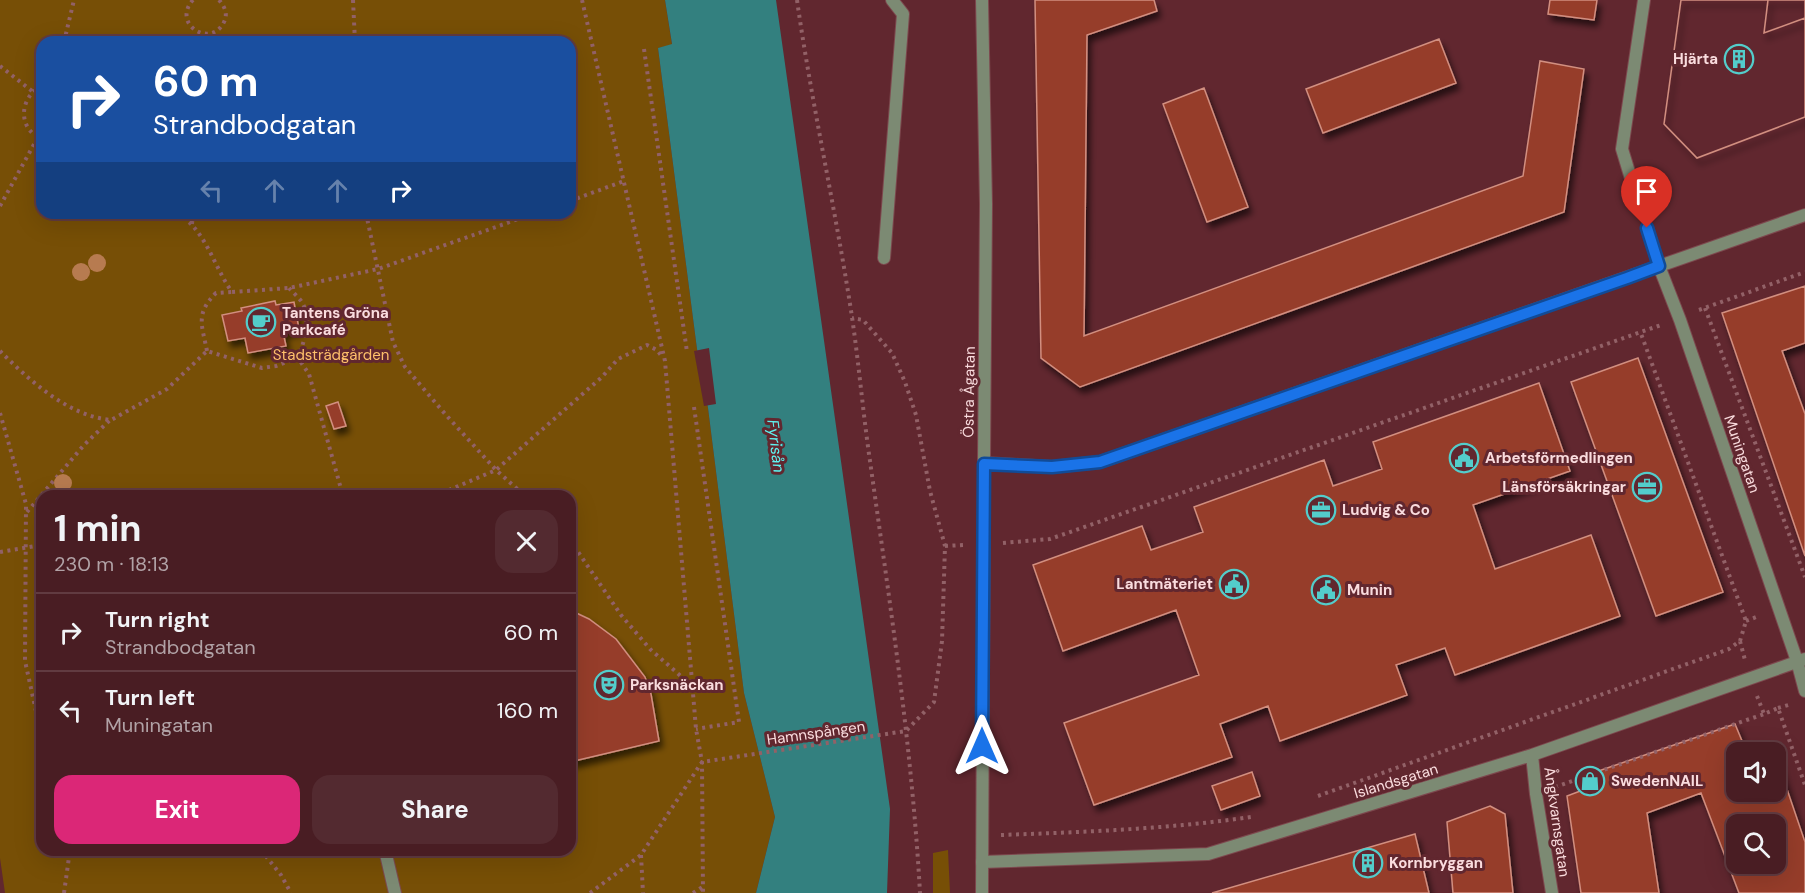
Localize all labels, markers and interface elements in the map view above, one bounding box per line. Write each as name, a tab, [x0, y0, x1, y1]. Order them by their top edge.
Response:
building icon: Hjärta	[1723, 43, 1755, 75]
place label: Hjärta	[1673, 49, 1718, 69]
text: 60 m	[153, 54, 259, 109]
icon: right	[54, 60, 132, 138]
text: Strandbodgatan	[153, 107, 356, 142]
pin	[1621, 166, 1672, 228]
icon: left	[195, 174, 228, 207]
icon: ahead	[258, 174, 291, 207]
icon: ahead	[321, 174, 354, 207]
icon: right	[384, 174, 417, 207]
icon: arrive	[1630, 175, 1663, 208]
place label: Tantens Gröna Parkcafé	[282, 303, 389, 340]
cafe icon: Tantens Gröna Parkcafé	[245, 306, 277, 338]
park label: Stadsträdgården	[273, 345, 389, 365]
street label: Östra Ågatan	[958, 346, 980, 438]
street label: Muningatan	[1719, 412, 1765, 496]
water label: Fyrisån	[762, 418, 790, 474]
public building icon: Arbetsförmedlingen	[1448, 442, 1480, 474]
place label: Arbetsförmedlingen	[1485, 448, 1633, 468]
office icon: Länsförsäkringar	[1631, 471, 1663, 503]
place label: Länsförsäkringar	[1502, 477, 1626, 497]
office icon: Ludvig & Co	[1305, 494, 1337, 526]
place label: Ludvig & Co	[1342, 500, 1430, 520]
text: 1 min	[54, 505, 142, 552]
button: close	[495, 510, 558, 573]
text: 230 m · 18:13	[54, 551, 169, 577]
public building icon: Lantmäteriet	[1218, 568, 1250, 600]
place label: Lantmäteriet	[1116, 574, 1213, 594]
public building icon: Munin	[1310, 574, 1342, 606]
place label: Munin	[1347, 580, 1392, 600]
text: Turn right	[105, 605, 210, 634]
icon: right	[54, 616, 87, 649]
text: 60 m	[504, 618, 558, 647]
text: Strandbodgatan	[105, 634, 256, 660]
theatre icon: Parksnäckan	[593, 669, 625, 701]
place label: Parksnäckan	[630, 675, 724, 695]
text: Turn left	[105, 683, 195, 712]
icon: left	[54, 694, 87, 727]
text: 160 m	[497, 696, 558, 725]
text: Muningatan	[105, 712, 213, 738]
position arrow	[950, 714, 1014, 778]
street label: Hamnspången	[765, 716, 867, 750]
map controls	[1726, 742, 1786, 874]
button: sound	[1726, 742, 1786, 802]
street label: Islandsgatan	[1351, 759, 1441, 803]
shop icon: SwedenNAIL	[1574, 765, 1606, 797]
street label: Ångkvarnsgatan	[1539, 766, 1575, 878]
place label: SwedenNAIL	[1611, 771, 1703, 791]
button: Exit	[54, 775, 300, 844]
button: Share	[312, 775, 558, 844]
button: search	[1726, 814, 1786, 874]
building icon: Kornbryggan	[1352, 847, 1384, 879]
place label: Kornbryggan	[1389, 853, 1483, 873]

